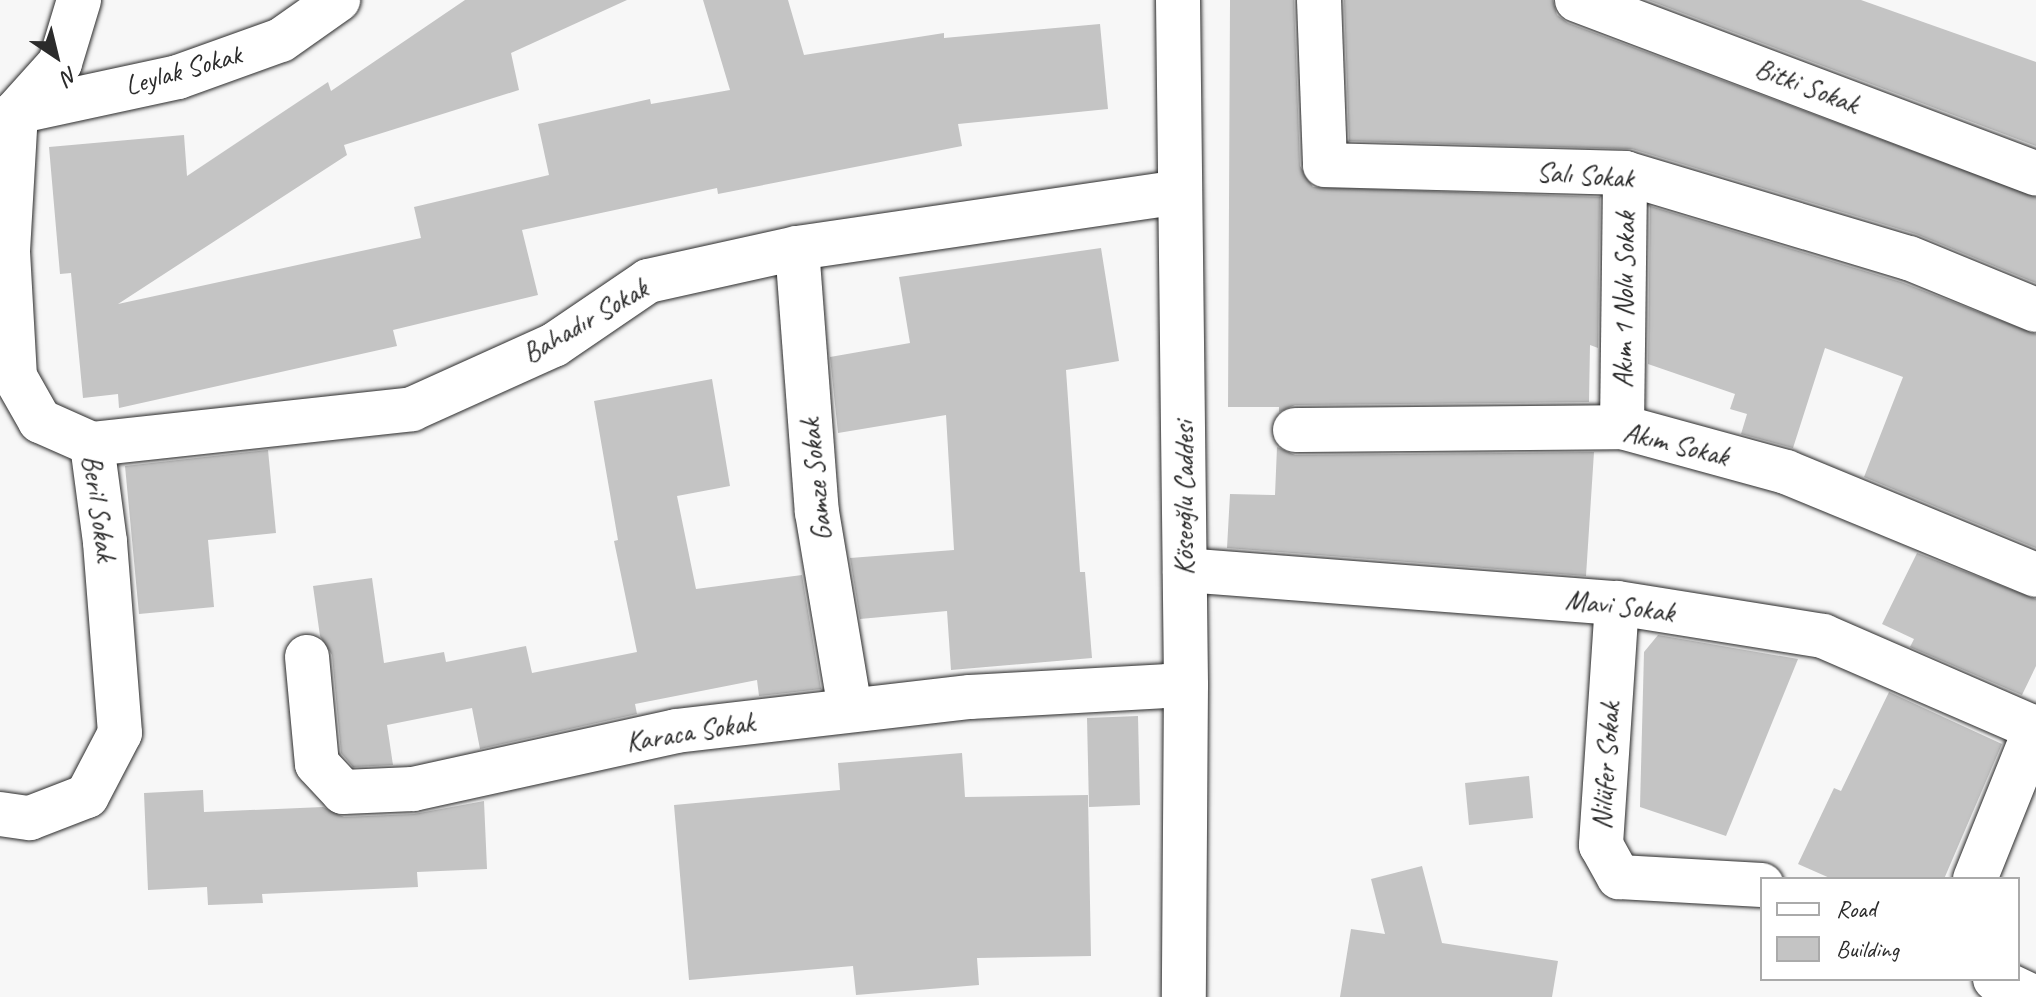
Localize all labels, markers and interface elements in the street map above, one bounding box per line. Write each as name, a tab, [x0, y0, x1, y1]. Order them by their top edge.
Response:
north arrow	[16, 16, 96, 96]
street label: Leylak Sokak	[121, 38, 245, 102]
street label: Bitki Sokak	[1751, 51, 1863, 121]
text: N	[56, 60, 83, 91]
street label: Salı Sokak	[1535, 155, 1635, 195]
street label: Akım 1 Nolu Sokak	[1606, 212, 1642, 388]
street label: Bahadır Sokak	[516, 272, 654, 370]
street label: Akım Sokak	[1620, 415, 1732, 473]
street label: Gamze Sokak	[793, 418, 839, 542]
street label: Köseoğlu Caddesi	[1167, 420, 1201, 576]
street label: Beril Sokak	[75, 453, 123, 563]
street label: Mavi Sokak	[1564, 583, 1676, 629]
street label: Nilüfer Sokak	[1585, 702, 1627, 830]
street label: Karaca Sokak	[624, 705, 756, 759]
legend	[1760, 877, 2020, 981]
text: Road	[1836, 894, 1876, 924]
text: Building	[1836, 934, 1899, 964]

